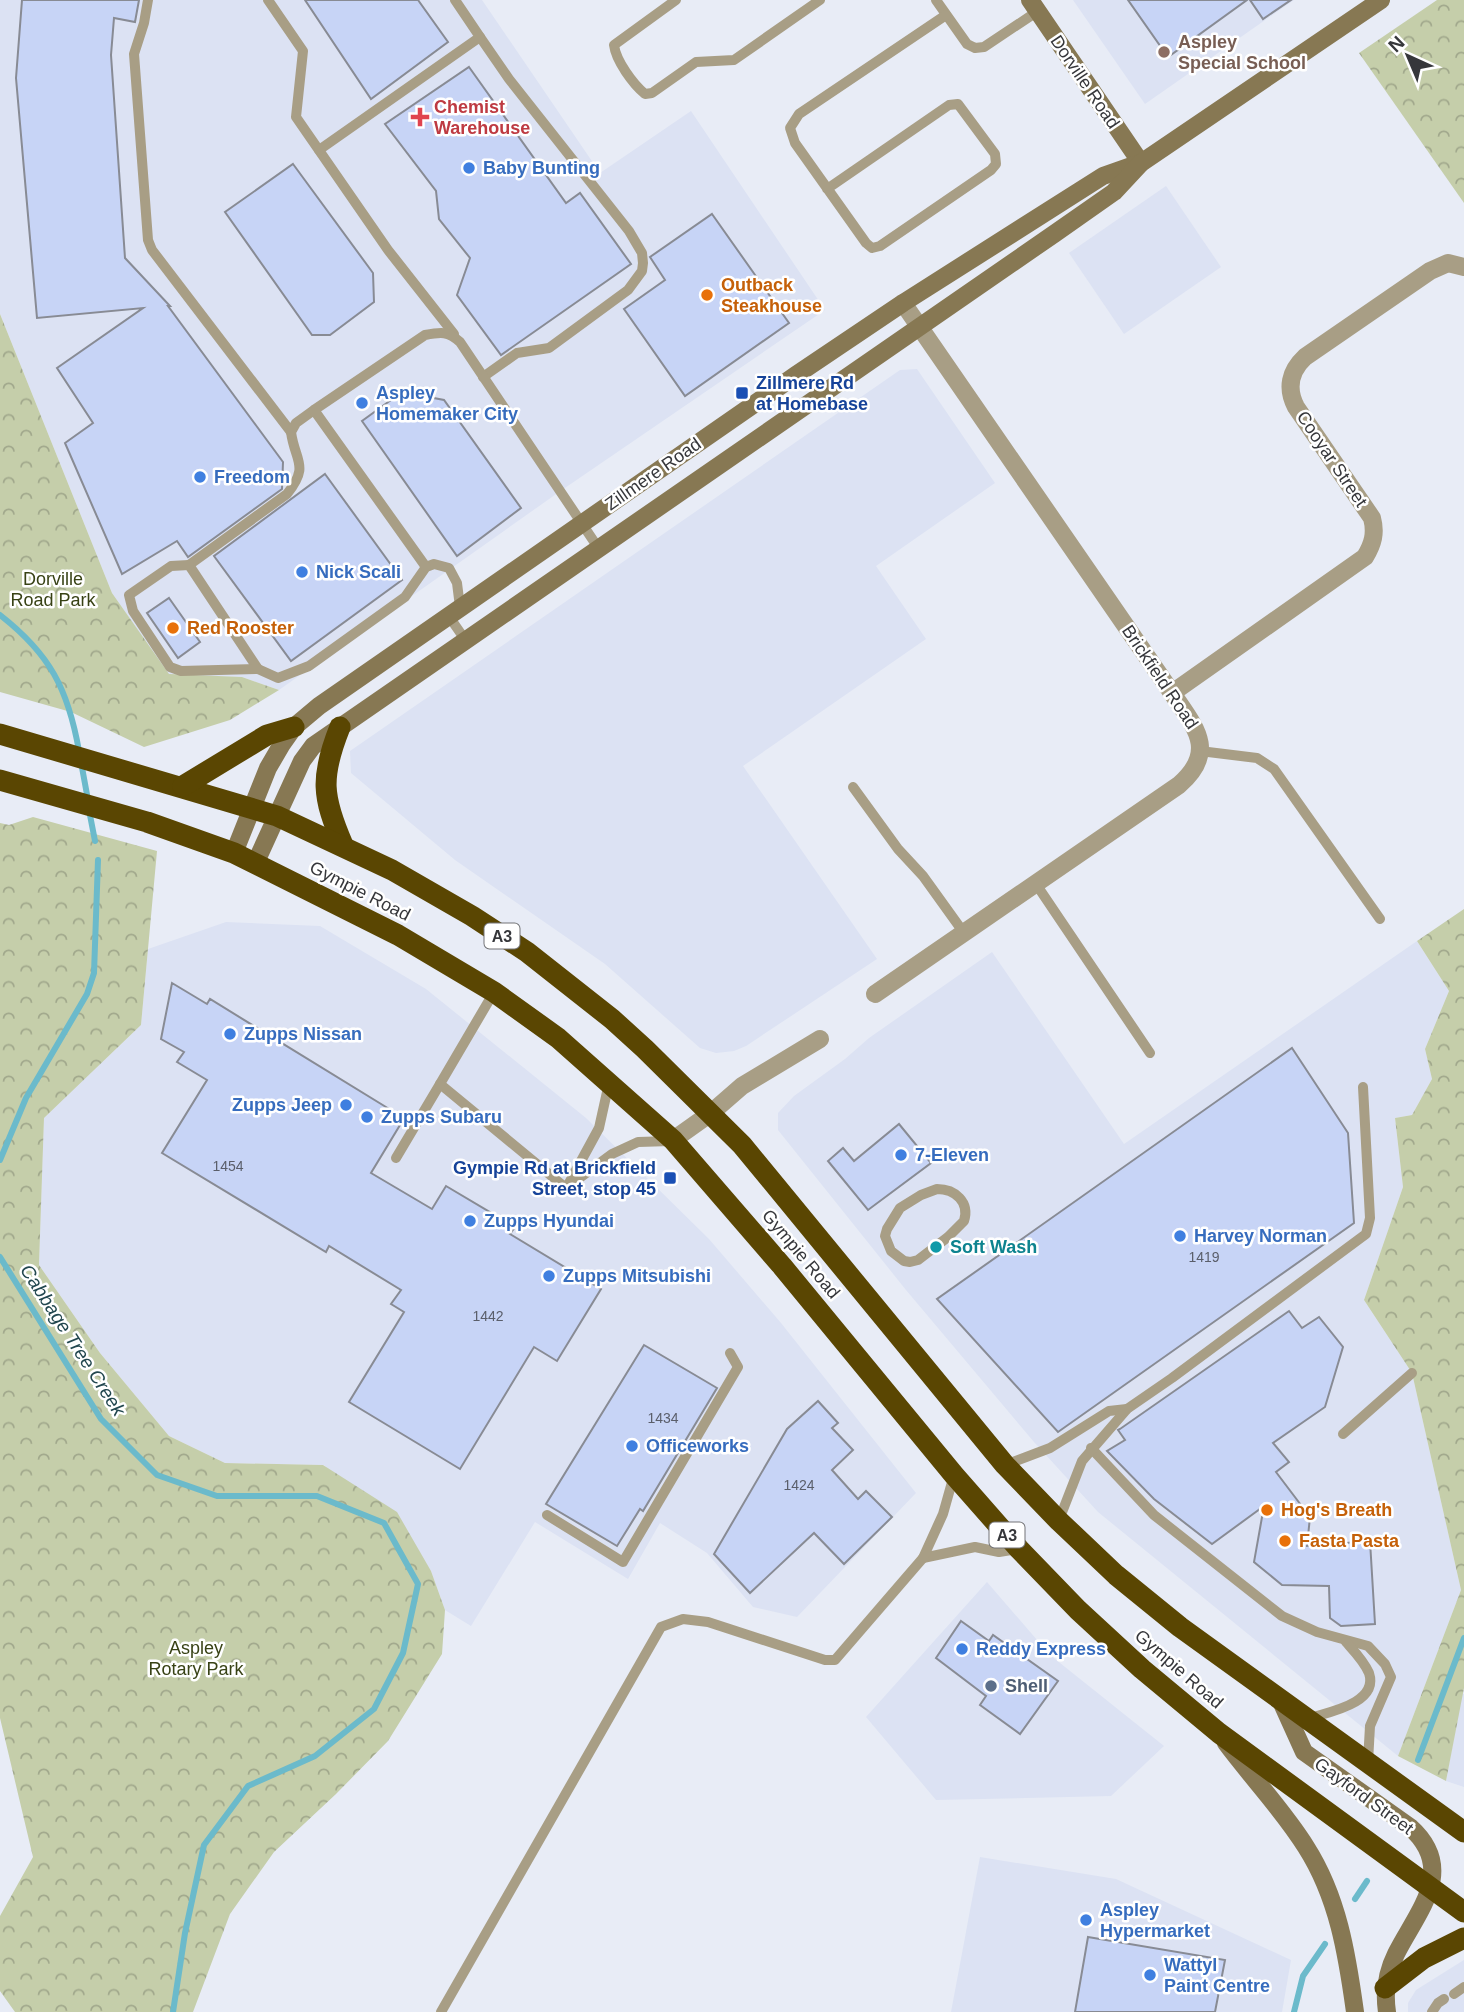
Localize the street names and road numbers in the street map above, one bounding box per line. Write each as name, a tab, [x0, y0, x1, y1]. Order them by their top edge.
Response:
street label: Dorville Road	[1047, 32, 1123, 132]
street label: Cooyar Street	[1293, 407, 1371, 511]
street label: Zillmere Road	[601, 434, 705, 514]
street label: Brickfield Road	[1118, 621, 1202, 733]
street label: Gympie Road	[306, 857, 414, 925]
road number: A3	[484, 924, 520, 948]
street label: Gympie Road	[758, 1205, 844, 1303]
road number: A3	[990, 1522, 1024, 1548]
street label: Gympie Road	[1131, 1625, 1227, 1713]
street label: Gayford Street	[1311, 1754, 1417, 1838]

